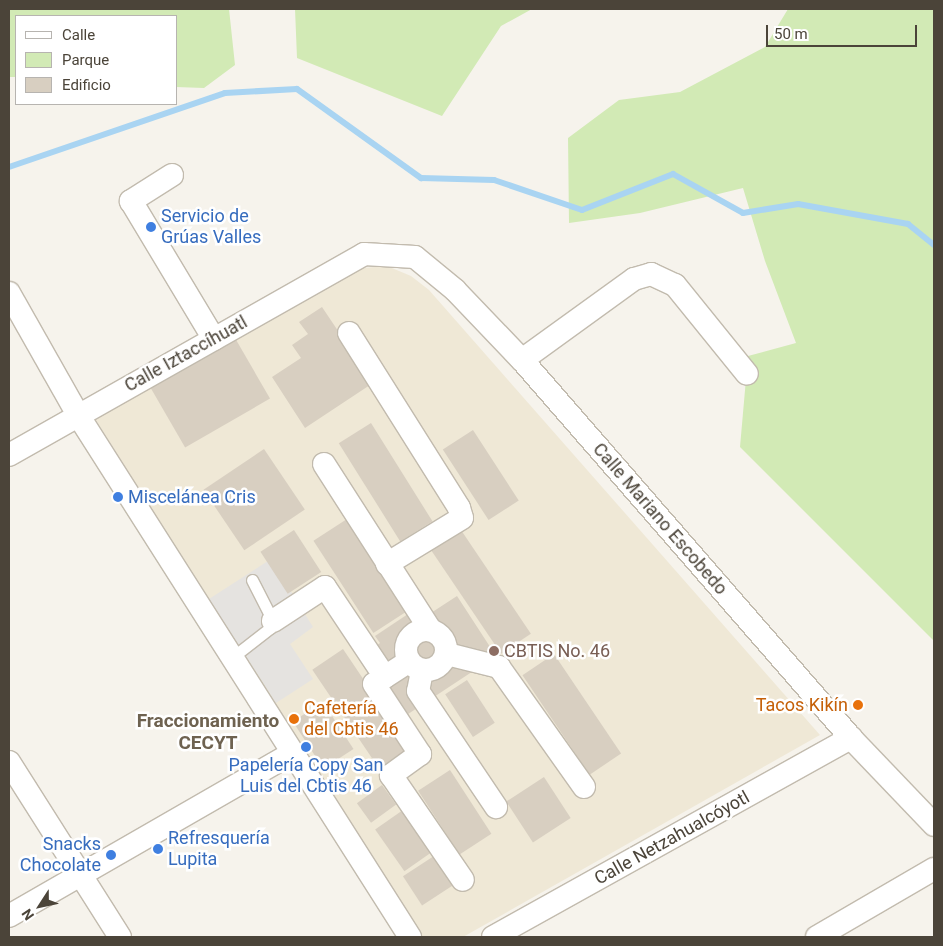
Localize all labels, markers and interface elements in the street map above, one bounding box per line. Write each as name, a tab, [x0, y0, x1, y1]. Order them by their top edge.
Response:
legend	[15, 15, 178, 105]
scale bar	[768, 15, 919, 47]
text: 50 m	[774, 25, 808, 43]
text: Calle	[62, 26, 95, 44]
text: Parque	[62, 51, 109, 69]
text: Edificio	[62, 76, 111, 94]
place label: Servicio de Grúas Valles	[161, 206, 261, 248]
marker: Servicio de Grúas Valles	[145, 221, 157, 233]
street label: Calle Iztaccíhuatl	[121, 311, 251, 397]
street label: Calle Mariano Escobedo	[588, 439, 732, 599]
place label: Miscelánea Cris	[128, 486, 256, 508]
marker: Miscelánea Cris	[112, 491, 124, 503]
place label: CBTIS No. 46	[504, 640, 610, 662]
marker: CBTIS No. 46	[488, 645, 500, 657]
place label: Tacos Kikín	[756, 694, 848, 716]
place label: Cafetería del Cbtis 46	[304, 698, 399, 741]
marker: Tacos Kikín	[852, 699, 864, 711]
district label: Fraccionamiento CECYT	[137, 710, 279, 754]
marker: Cafetería del Cbtis 46	[288, 713, 300, 725]
marker: Papelería Copy San Luis del Cbtis 46	[300, 741, 312, 753]
place label: Papelería Copy San Luis del Cbtis 46	[229, 755, 383, 798]
street label: Calle Netzahualcóyotl	[591, 786, 753, 890]
place label: Refresquería Lupita	[168, 828, 270, 871]
place label: Snacks Chocolate	[20, 834, 101, 876]
marker: Refresquería Lupita	[152, 843, 164, 855]
marker: Snacks Chocolate	[105, 849, 117, 861]
north arrow	[15, 881, 65, 931]
text: N	[18, 906, 37, 923]

